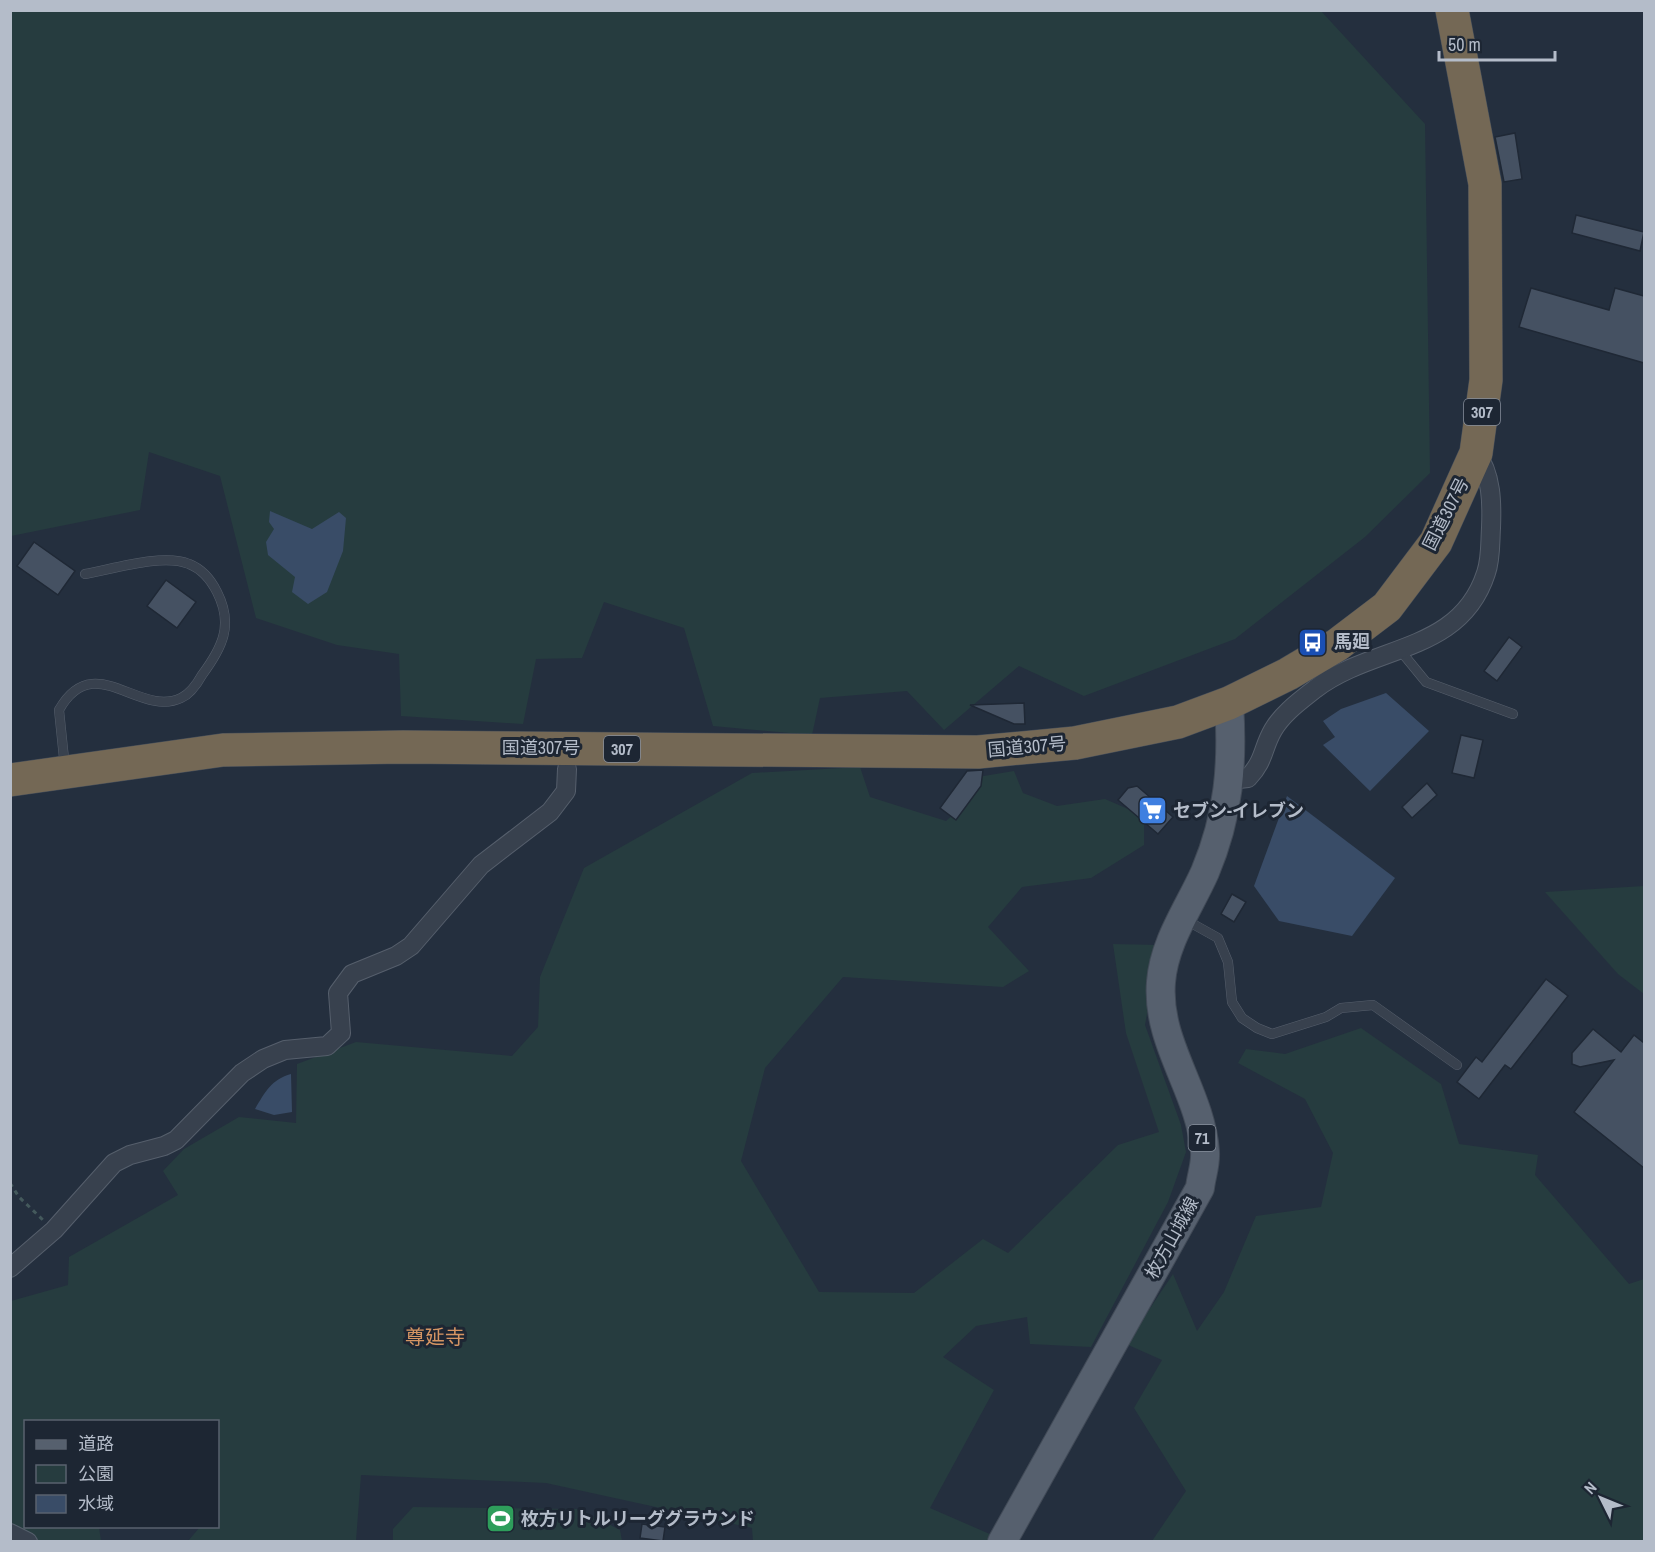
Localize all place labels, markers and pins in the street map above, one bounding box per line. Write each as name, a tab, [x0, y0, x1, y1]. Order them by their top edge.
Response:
bus stop icon: 馬廻	[1297, 626, 1329, 658]
place label: 馬廻	[1334, 629, 1370, 654]
supermarket icon: セブン-イレブン	[1136, 795, 1168, 827]
place label: セブン-イレブン	[1173, 798, 1304, 823]
sports icon: 枚方リトルリーググラウンド	[484, 1503, 516, 1535]
place label: 枚方リトルリーググラウンド	[521, 1506, 755, 1531]

